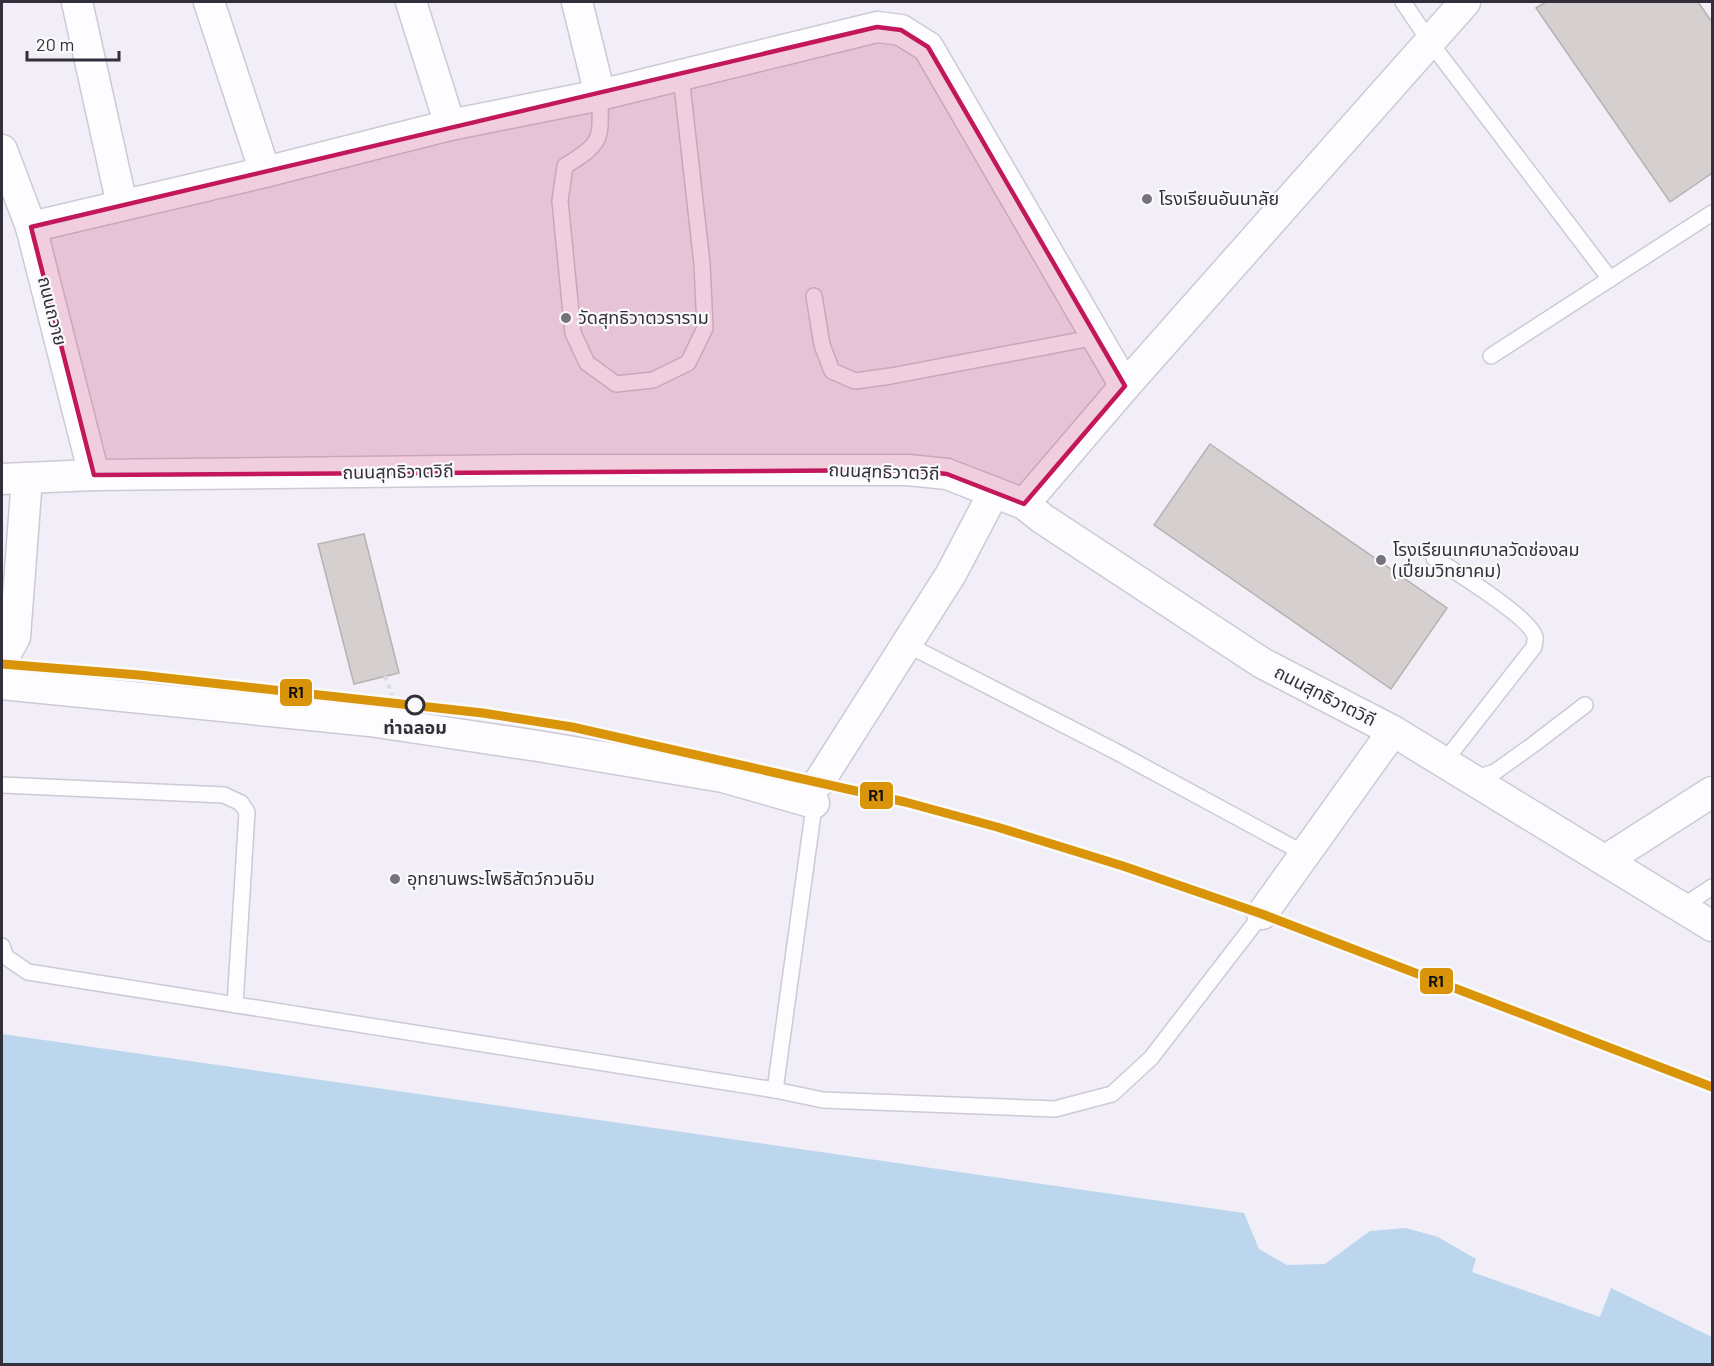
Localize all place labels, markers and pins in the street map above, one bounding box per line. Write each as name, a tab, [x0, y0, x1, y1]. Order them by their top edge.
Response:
place label: โรงเรียนอันนาลัย	[1159, 187, 1279, 209]
marker: โรงเรียนอันนาลัย	[1140, 192, 1154, 206]
place label: วัดสุทธิวาตวราราม	[578, 306, 709, 329]
marker: วัดสุทธิวาตวราราม	[559, 311, 573, 325]
place label: โรงเรียนเทศบาลวัดช่องลม (เปี่ยมวิทยาคม)	[1392, 538, 1580, 581]
marker: โรงเรียนเทศบาลวัดช่องลม (เปี่ยมวิทยาคม)	[1374, 553, 1388, 567]
marker: ท่าฉลอม	[405, 695, 425, 715]
place label: ท่าฉลอม	[383, 716, 447, 738]
place label: อุทยานพระโพธิสัตว์กวนอิม	[407, 867, 595, 890]
marker: อุทยานพระโพธิสัตว์กวนอิม	[388, 872, 402, 886]

